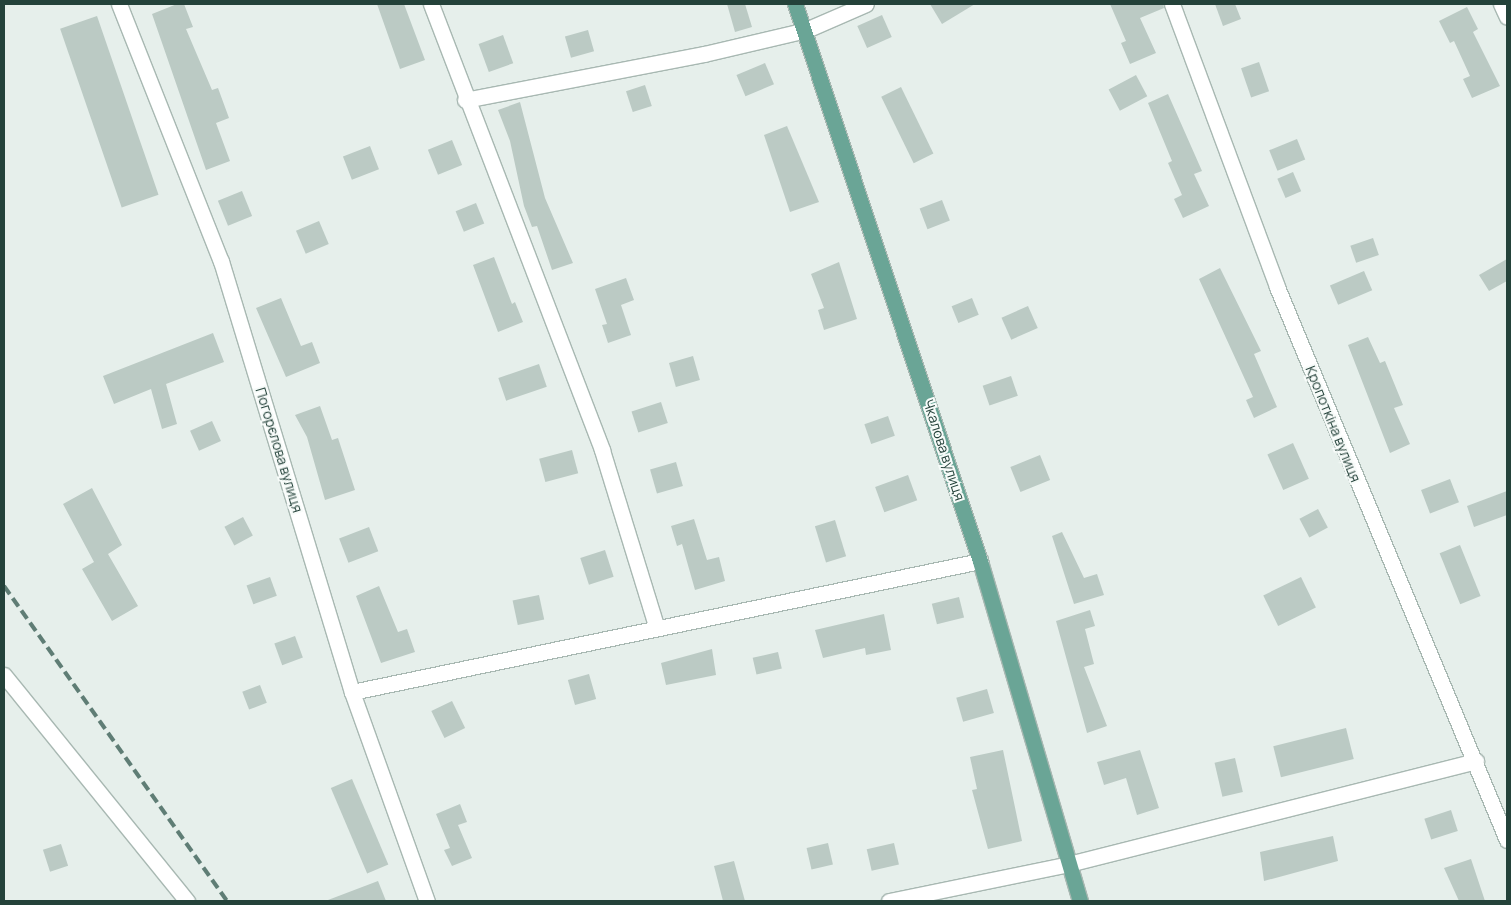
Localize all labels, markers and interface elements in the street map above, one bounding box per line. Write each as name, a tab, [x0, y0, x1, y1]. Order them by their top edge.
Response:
street label: Кропоткіна вулиця	[1302, 363, 1364, 485]
street label: Погорєлова вулиця	[252, 385, 306, 515]
street label: Чкалова вулиця	[920, 397, 968, 503]

